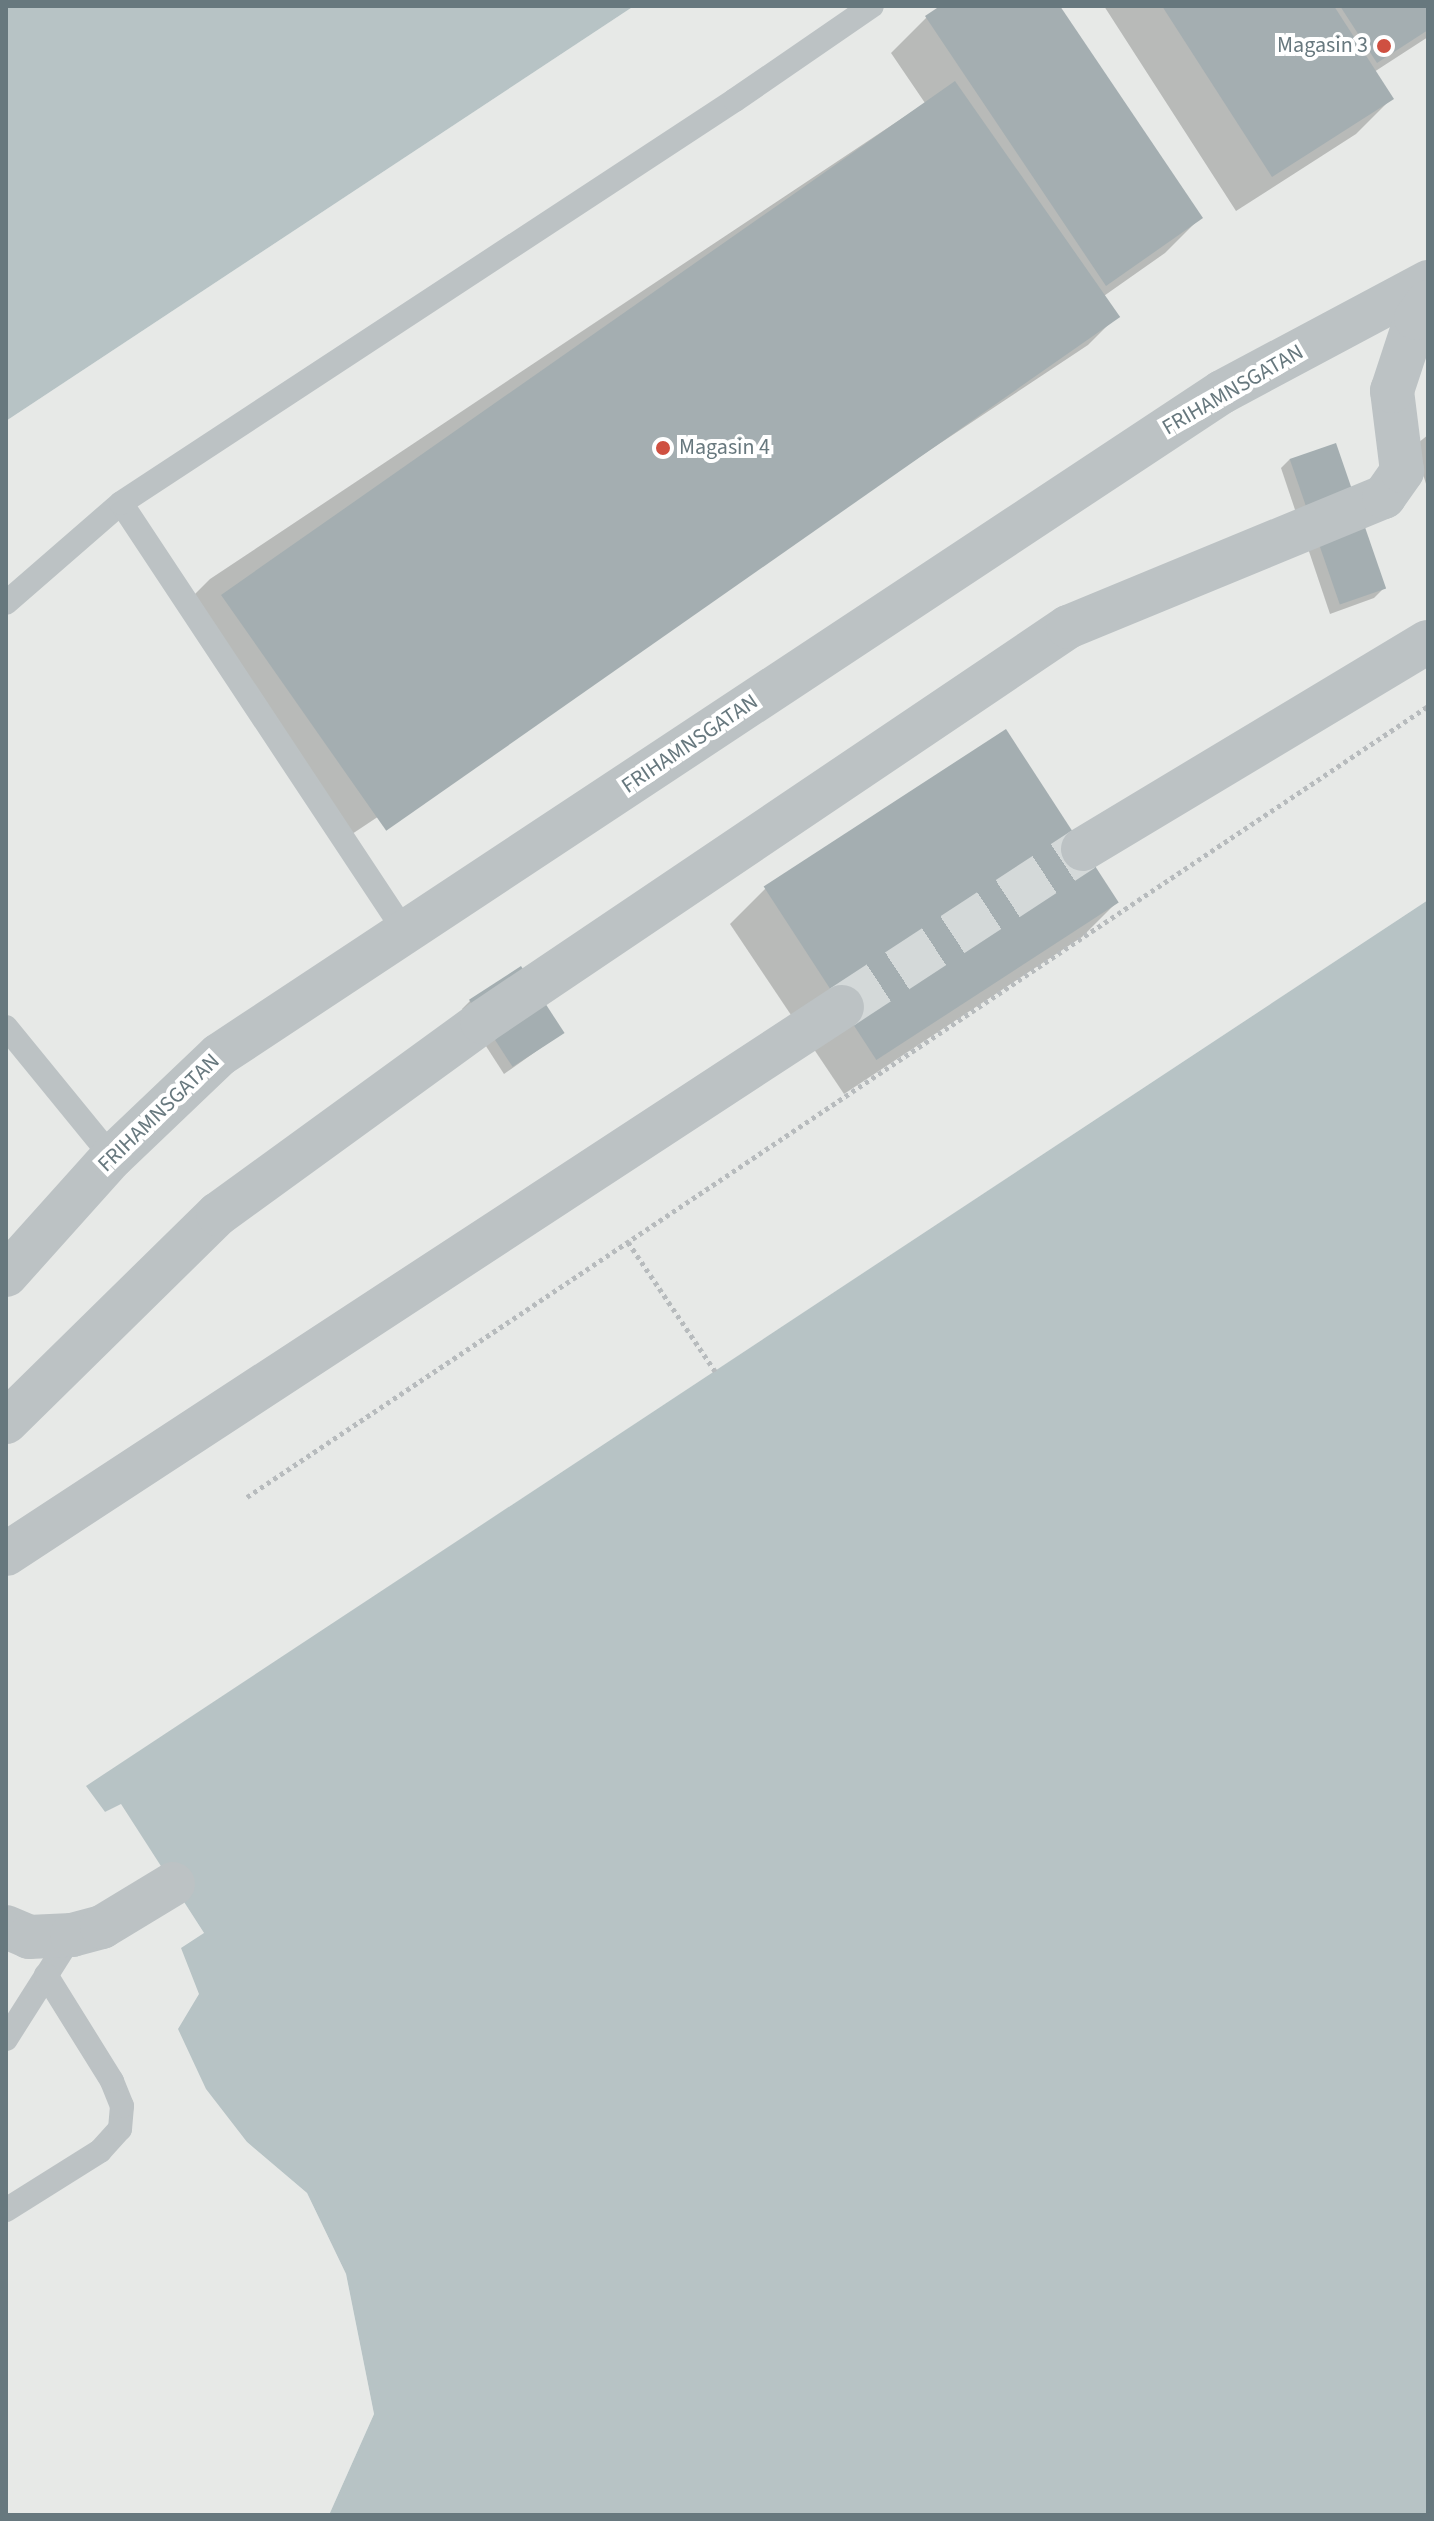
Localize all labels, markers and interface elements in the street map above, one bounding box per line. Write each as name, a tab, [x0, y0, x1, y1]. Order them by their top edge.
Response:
place label: Magasin 3	[1277, 33, 1368, 59]
marker: Magasin 3	[1375, 37, 1393, 55]
street label: FRIHAMNSGATAN	[1158, 339, 1308, 441]
place label: Magasin 4	[679, 435, 770, 461]
marker: Magasin 4	[654, 439, 672, 457]
street label: FRIHAMNSGATAN	[617, 689, 763, 799]
street label: FRIHAMNSGATAN	[93, 1048, 225, 1178]

